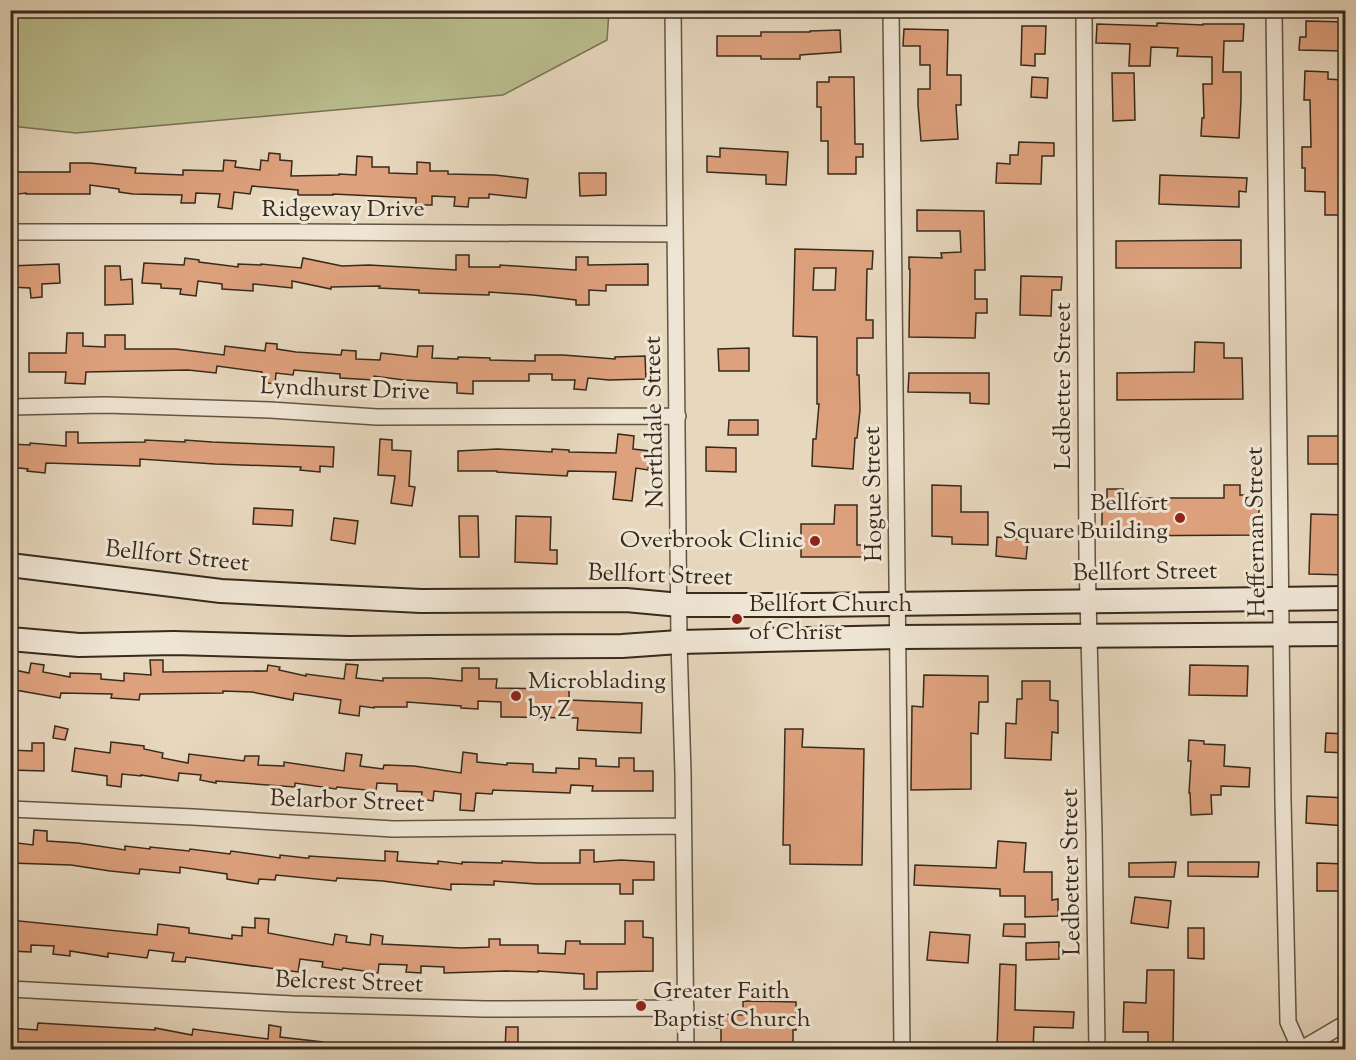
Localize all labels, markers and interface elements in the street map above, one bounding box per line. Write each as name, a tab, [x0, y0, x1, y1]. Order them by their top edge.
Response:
street label: Ridgeway Drive	[261, 193, 425, 227]
street label: Ledbetter Street	[1047, 302, 1081, 470]
street label: Northdale Street	[636, 336, 674, 508]
street label: Lyndhurst Drive	[259, 370, 431, 410]
street label: Hogue Street	[856, 426, 892, 562]
street label: Heffernan Street	[1239, 446, 1275, 618]
place label: Bellfort Square Building	[1002, 487, 1168, 549]
marker: Bellfort Square Building	[1173, 511, 1187, 525]
place label: Overbrook Clinic	[620, 524, 803, 558]
street label: Bellfort Street	[103, 533, 251, 581]
marker: Overbrook Clinic	[808, 534, 822, 548]
street label: Bellfort Street	[1072, 555, 1218, 591]
street label: Bellfort Street	[587, 556, 733, 596]
place label: Bellfort Church of Christ	[749, 588, 913, 650]
marker: Bellfort Church of Christ	[730, 612, 744, 626]
place label: Microblading by Z	[528, 665, 666, 727]
marker: Microblading by Z	[509, 689, 523, 703]
street label: Belarbor Street	[269, 782, 425, 822]
street label: Ledbetter Street	[1054, 788, 1090, 956]
street label: Belcrest Street	[274, 963, 424, 1003]
place label: Greater Faith Baptist Church	[653, 975, 811, 1037]
marker: Greater Faith Baptist Church	[634, 999, 648, 1013]

